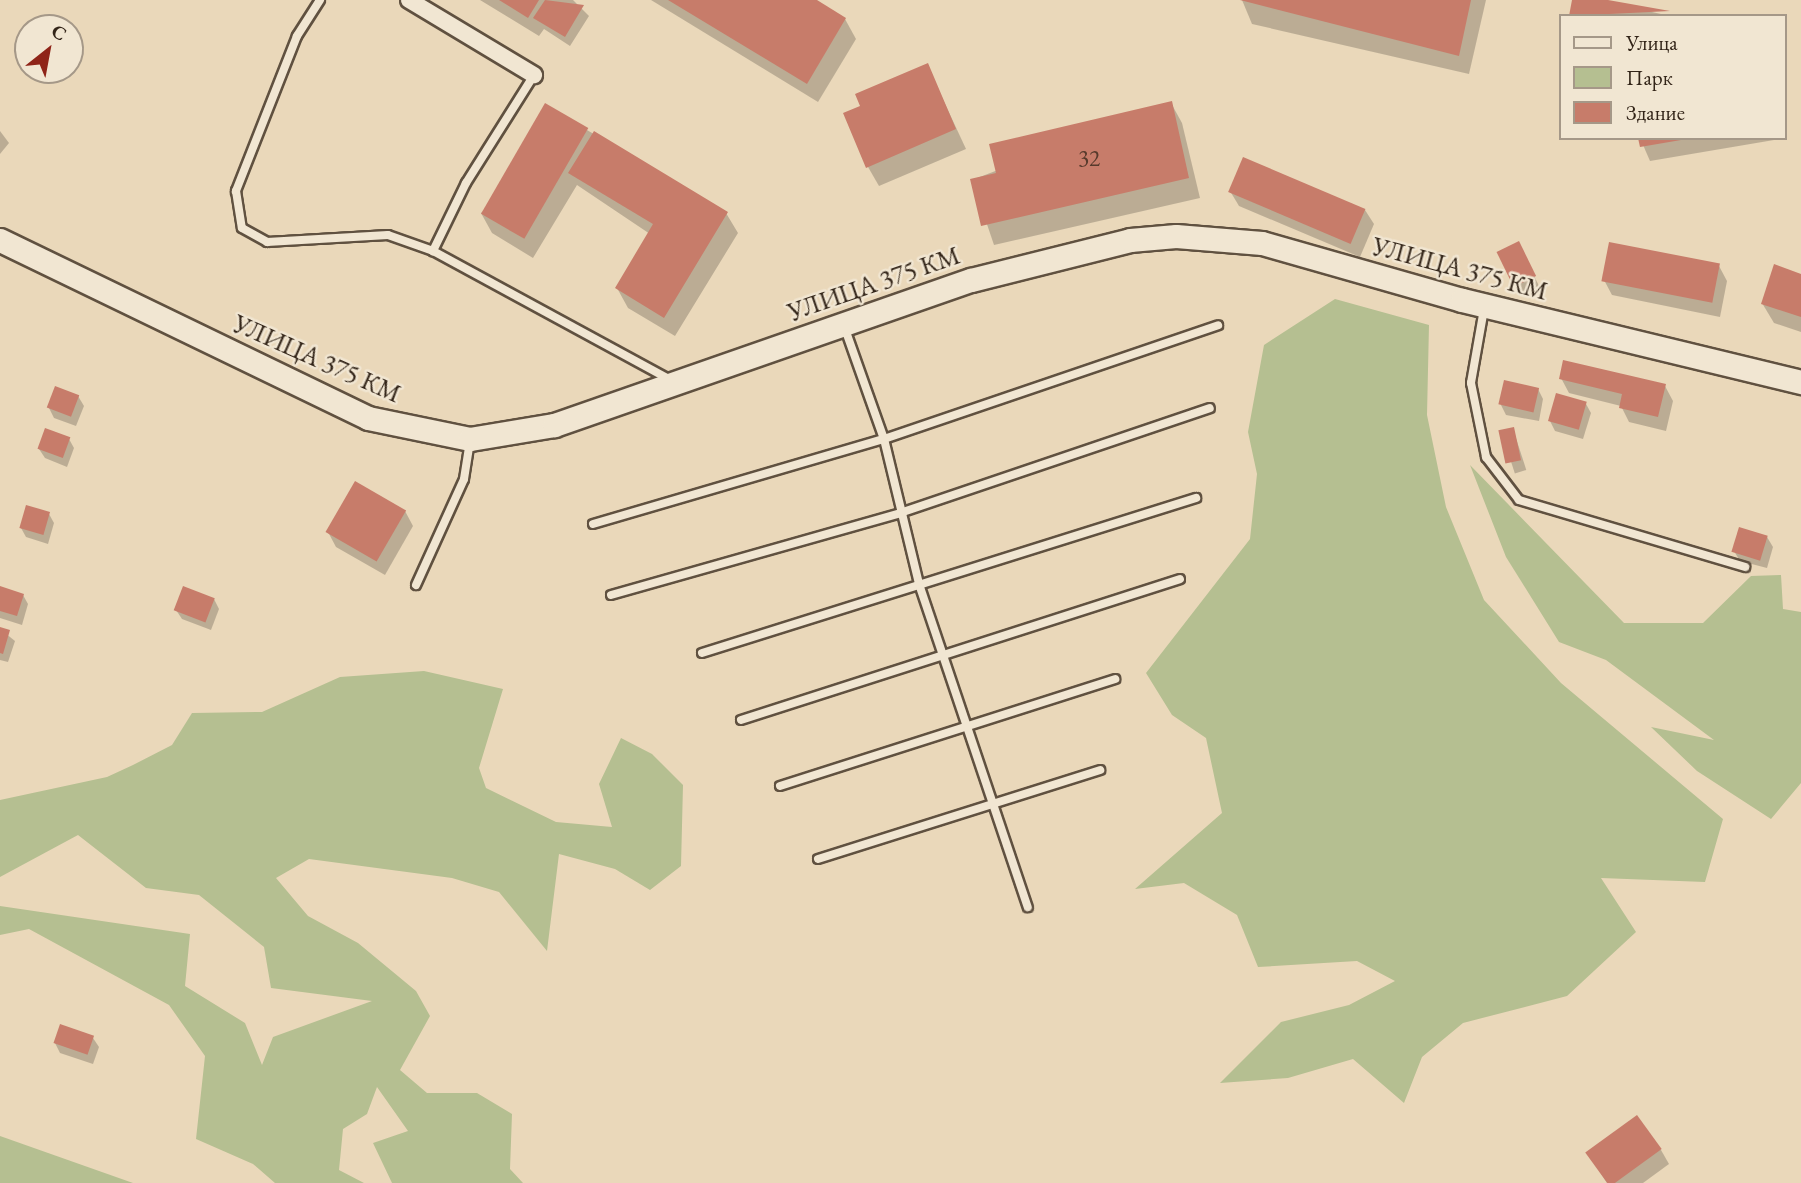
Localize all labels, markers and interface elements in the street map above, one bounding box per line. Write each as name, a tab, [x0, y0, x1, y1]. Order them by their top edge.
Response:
north arrow	[14, 14, 84, 84]
legend	[1560, 14, 1787, 140]
text: С	[47, 18, 71, 46]
text: Улица	[1626, 29, 1678, 56]
text: Парк	[1626, 64, 1673, 91]
text: Здание	[1626, 99, 1685, 126]
house number: 32	[1078, 144, 1100, 172]
street label: УЛИЦА 375 КМ	[1369, 231, 1551, 307]
street label: УЛИЦА 375 КМ	[783, 240, 965, 328]
street label: УЛИЦА 375 КМ	[228, 308, 406, 410]

